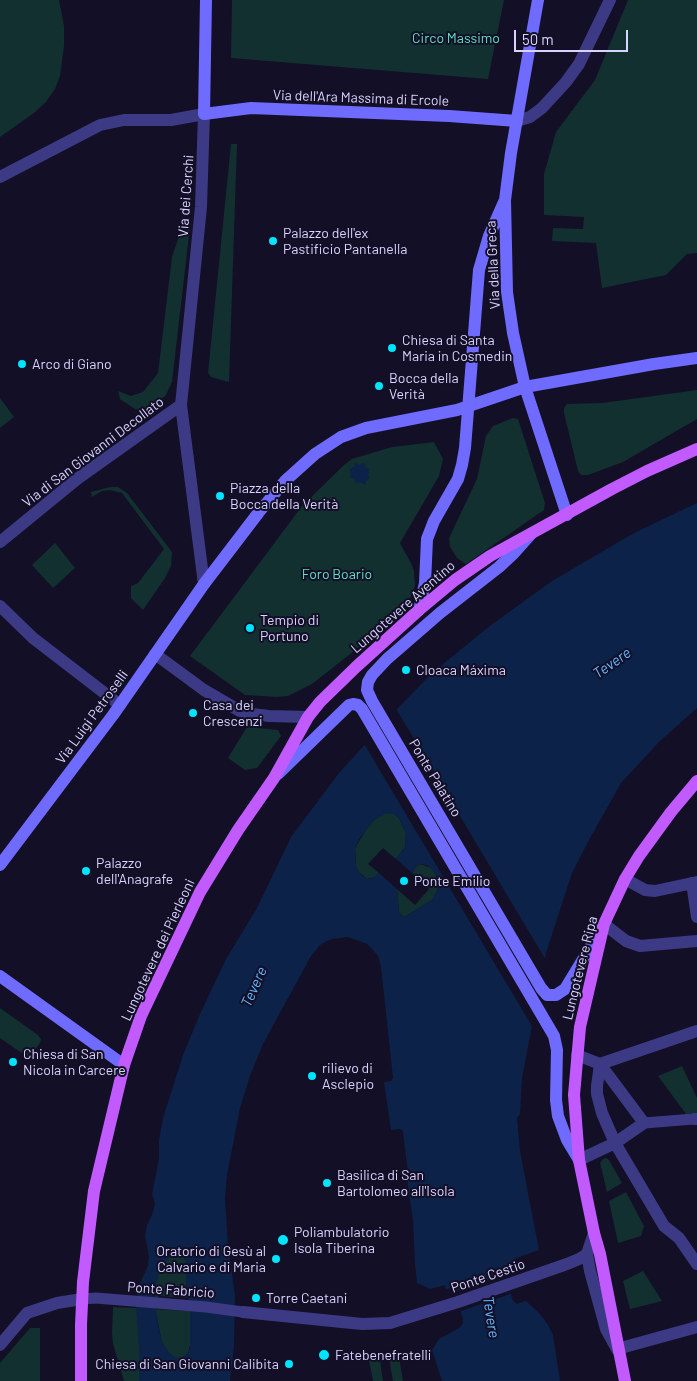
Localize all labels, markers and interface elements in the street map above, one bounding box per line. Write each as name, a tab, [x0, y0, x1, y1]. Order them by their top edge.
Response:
scale bar	[517, 20, 631, 52]
park label: Circo Massimo	[412, 30, 500, 46]
text: 50 m	[522, 30, 554, 48]
street label: Via dell'Ara Massima di Ercole	[273, 87, 449, 109]
street label: Via dei Cerchi	[175, 154, 197, 238]
street label: Via della Greca	[482, 220, 504, 310]
place label: Palazzo dell'ex Pastificio Pantanella	[283, 225, 407, 258]
marker: Palazzo dell'ex Pastificio Pantanella	[267, 235, 279, 247]
place label: Chiesa di Santa Maria in Cosmedin	[402, 332, 512, 364]
marker: Chiesa di Santa Maria in Cosmedin	[386, 342, 398, 354]
place label: Arco di Giano	[32, 356, 112, 372]
marker: Arco di Giano	[16, 358, 28, 370]
place label: Bocca della Verità	[389, 370, 459, 402]
marker: Bocca della Verità	[373, 380, 385, 392]
street label: Via di San Giovanni Decollato	[19, 393, 167, 511]
place label: Piazza della Bocca della Verità	[230, 480, 338, 512]
marker: Piazza della Bocca della Verità	[214, 490, 226, 502]
street label: Lungotevere Aventino	[347, 557, 459, 657]
park label: Foro Boario	[302, 566, 372, 582]
place label: Tempio di Portuno	[260, 612, 319, 644]
marker: Tempio di Portuno	[244, 622, 256, 634]
water label: Tevere	[590, 644, 634, 682]
place label: Cloaca Máxima	[416, 662, 506, 678]
marker: Cloaca Máxima	[400, 664, 412, 676]
street label: Via Luigi Petroselli	[52, 667, 132, 767]
place label: Casa dei Crescenzi	[203, 697, 263, 730]
marker: Casa dei Crescenzi	[187, 707, 199, 719]
street label: Ponte Palatino	[405, 736, 465, 820]
place label: Palazzo dell'Anagrafe	[96, 855, 173, 888]
marker: Palazzo dell'Anagrafe	[80, 865, 92, 877]
place label: Ponte Emilio	[414, 873, 490, 889]
marker: Ponte Emilio	[398, 875, 410, 887]
street label: Lungotevere dei Pierleoni	[118, 876, 198, 1024]
street label: Lungotevere Ripa	[559, 914, 601, 1022]
water label: Tevere	[237, 964, 271, 1010]
place label: Chiesa di San Nicola in Carcere	[23, 1046, 126, 1078]
marker: Chiesa di San Nicola in Carcere	[7, 1056, 19, 1068]
place label: rilievo di Asclepio	[322, 1060, 374, 1092]
marker: rilievo di Asclepio	[306, 1070, 318, 1082]
place label: Basilica di San Bartolomeo all'Isola	[337, 1167, 455, 1200]
marker: Basilica di San Bartolomeo all'Isola	[321, 1177, 333, 1189]
place label: Poliambulatorio Isola Tiberina	[294, 1224, 389, 1256]
marker: Poliambulatorio Isola Tiberina	[276, 1233, 290, 1247]
place label: Oratorio di Gesù al Calvario e di Maria	[156, 1243, 266, 1276]
marker: Oratorio di Gesù al Calvario e di Maria	[270, 1253, 282, 1265]
street label: Ponte Cestio	[449, 1255, 527, 1297]
street label: Ponte Fabricio	[127, 1279, 215, 1301]
place label: Torre Caetani	[266, 1290, 347, 1306]
marker: Torre Caetani	[250, 1292, 262, 1304]
water label: Tevere	[479, 1295, 503, 1339]
place label: Fatebenefratelli	[335, 1347, 431, 1363]
marker: Fatebenefratelli	[317, 1348, 331, 1362]
place label: Chiesa di San Giovanni Calibita	[95, 1356, 279, 1372]
marker: Chiesa di San Giovanni Calibita	[283, 1358, 295, 1370]

